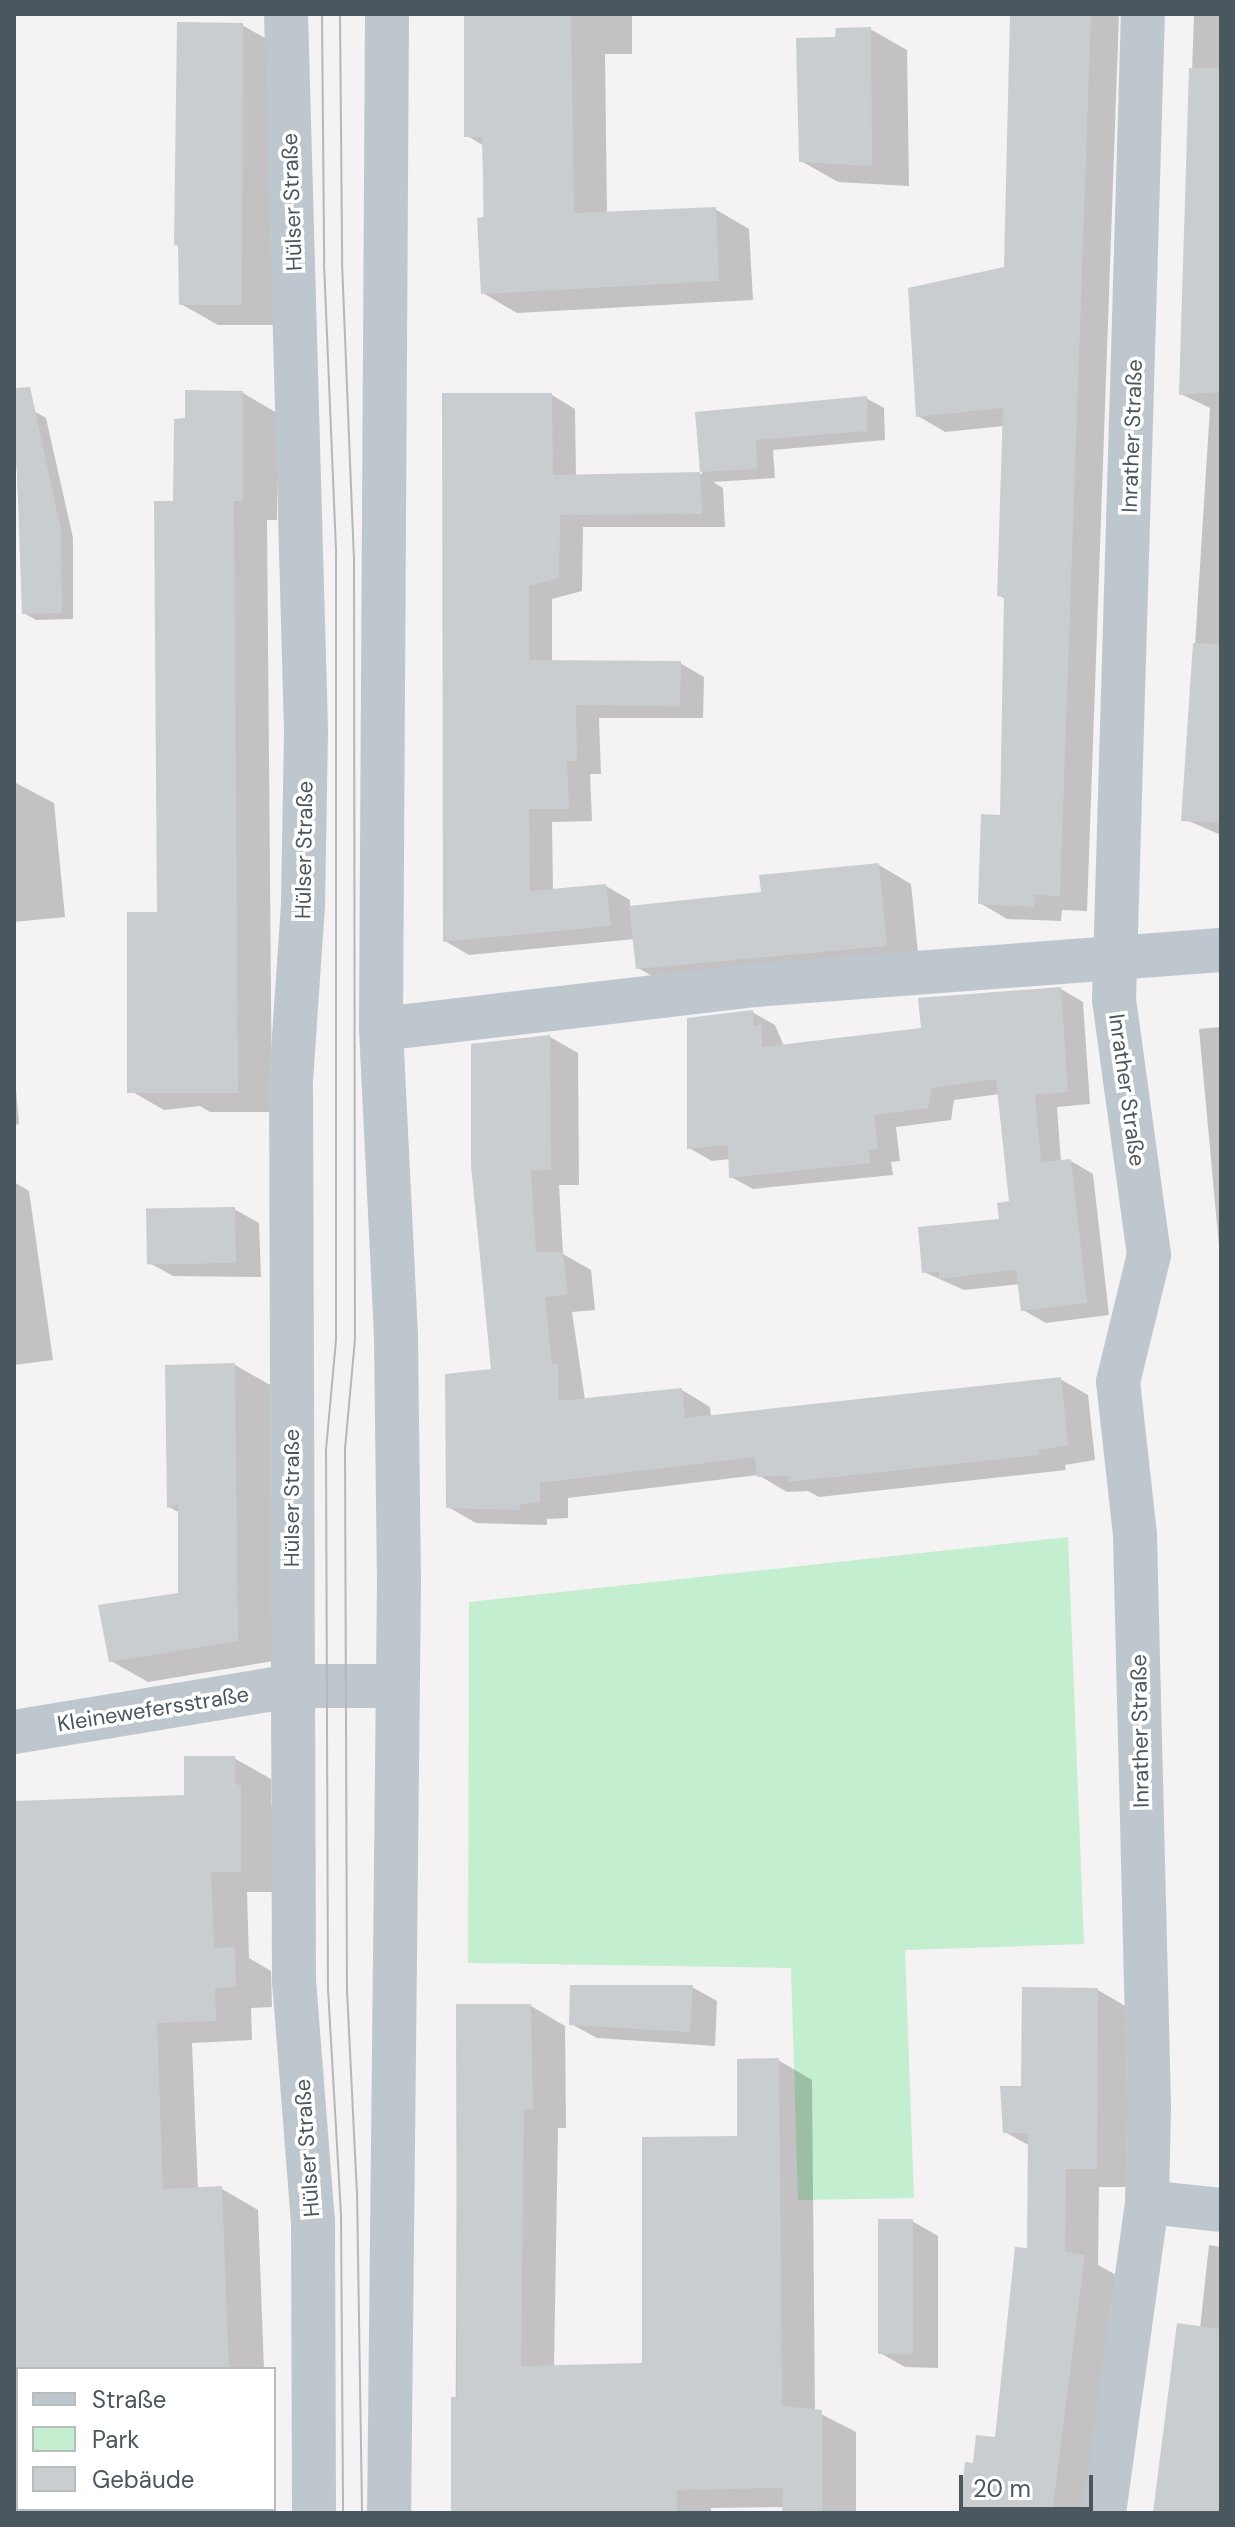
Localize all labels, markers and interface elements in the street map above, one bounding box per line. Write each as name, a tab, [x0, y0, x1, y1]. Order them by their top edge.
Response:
street label: Hülser Straße	[276, 132, 308, 272]
street label: Inrather Straße	[1116, 359, 1148, 513]
street label: Hülser Straße	[290, 781, 318, 919]
street label: Inrather Straße	[1103, 1012, 1151, 1168]
street label: Hülser Straße	[279, 1429, 305, 1567]
street label: Inrather Straße	[1125, 1654, 1155, 1808]
street label: Kleinewefersstraße	[55, 1681, 251, 1737]
street label: Hülser Straße	[289, 2078, 325, 2218]
legend	[16, 2367, 276, 2511]
text: Straße	[92, 2384, 166, 2415]
text: Park	[92, 2424, 139, 2455]
scale bar	[963, 2459, 1097, 2509]
text: Gebäude	[92, 2464, 194, 2495]
text: 20 m	[973, 2473, 1031, 2504]

